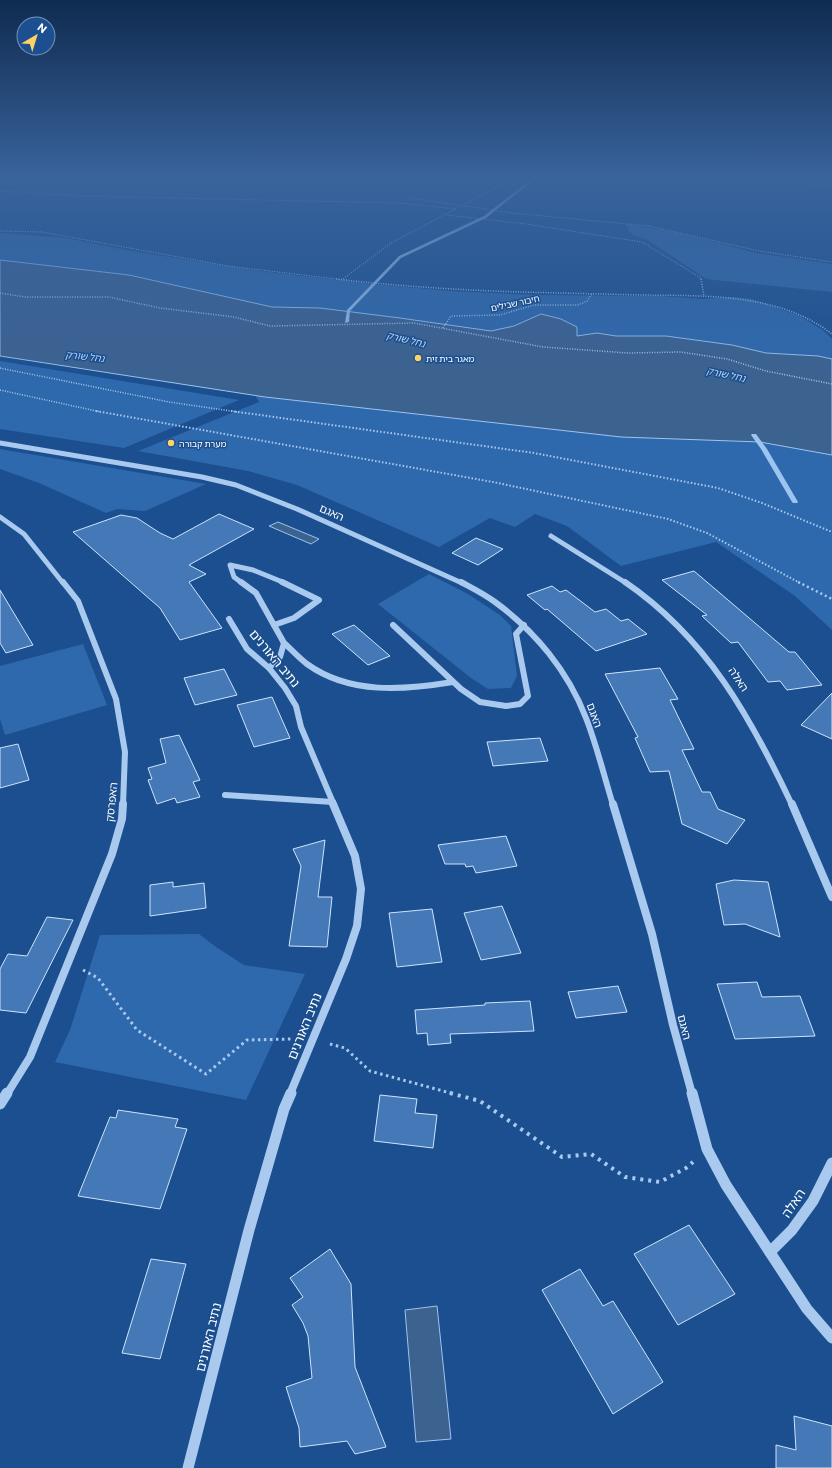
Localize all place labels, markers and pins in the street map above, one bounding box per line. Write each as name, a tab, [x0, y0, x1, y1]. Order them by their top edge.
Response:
marker: מאגר בית זית	[413, 353, 423, 363]
place label: מאגר בית זית	[426, 353, 475, 364]
marker: מערת קבורה	[166, 438, 176, 448]
place label: מערת קבורה	[179, 438, 226, 449]

